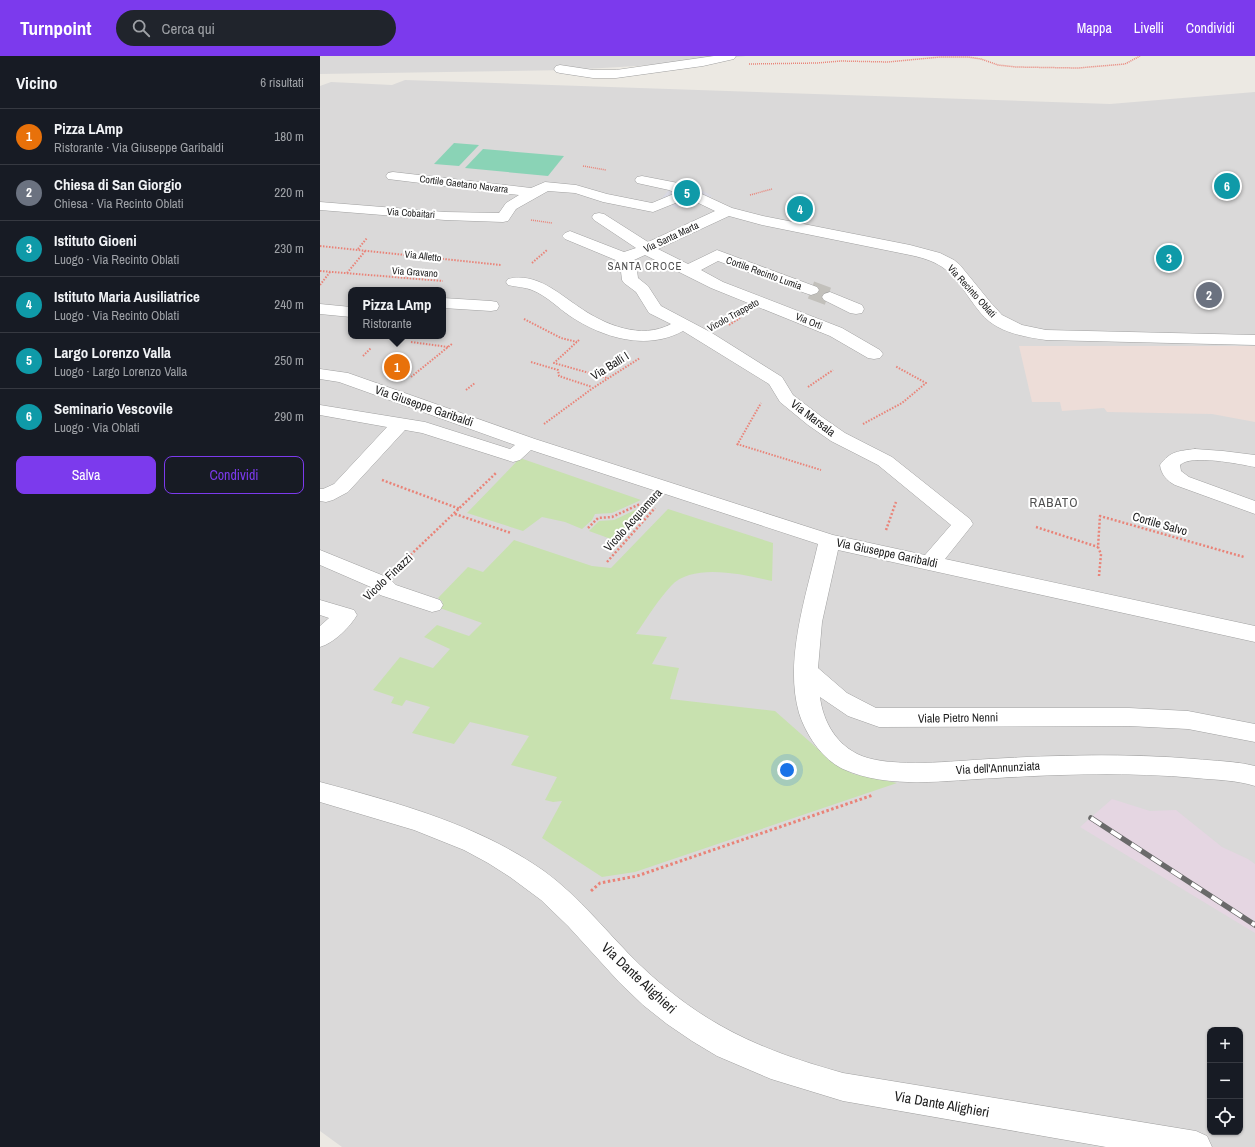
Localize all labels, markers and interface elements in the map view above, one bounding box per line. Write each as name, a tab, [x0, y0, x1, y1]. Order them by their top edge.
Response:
search box	[116, 10, 396, 46]
text: Turnpoint	[20, 15, 92, 41]
icon: search	[130, 17, 152, 39]
text: Cerca qui	[162, 18, 215, 39]
text: Mappa	[1077, 19, 1112, 37]
text: Livelli	[1134, 19, 1164, 37]
text: Condividi	[1186, 19, 1235, 37]
text: Vicino	[16, 71, 58, 94]
text: 6 risultati	[260, 74, 304, 91]
text: Pizza LAmp	[54, 118, 123, 139]
text: 1	[26, 128, 32, 145]
text: 180 m	[274, 128, 304, 145]
text: Ristorante · Via Giuseppe Garibaldi	[54, 139, 224, 156]
pin: 6	[1214, 171, 1240, 201]
street label: Cortile Gaetano Navarra	[419, 172, 510, 196]
text: Chiesa di San Giorgio	[54, 174, 182, 195]
pin: 5	[674, 178, 700, 208]
text: 2	[26, 184, 32, 201]
text: 220 m	[274, 184, 304, 201]
pin: 4	[787, 194, 813, 224]
text: Chiesa · Via Recinto Oblati	[54, 195, 184, 212]
street label: Via Cobaitari	[387, 205, 435, 221]
street label: Via Santa Marta	[641, 218, 701, 255]
text: Istituto Gioeni	[54, 230, 137, 251]
text: 3	[26, 240, 32, 257]
text: 230 m	[274, 240, 304, 257]
pin: 3	[1156, 243, 1182, 273]
street label: Via Alletto	[404, 248, 442, 264]
text: Luogo · Via Recinto Oblati	[54, 251, 179, 268]
street label: Cortile Recinto Lumia	[724, 253, 804, 293]
district label: SANTA CROCE	[608, 259, 683, 273]
street label: Via Recinto Oblati	[945, 262, 999, 320]
street label: Via Gravano	[392, 264, 439, 280]
pin: 2	[1196, 280, 1222, 310]
text: Istituto Maria Ausiliatrice	[54, 286, 200, 307]
popup	[348, 287, 446, 339]
text: Pizza LAmp	[362, 294, 432, 315]
street label: Vicolo Trappeto	[705, 295, 762, 335]
text: 4	[26, 296, 32, 313]
text: 240 m	[274, 296, 304, 313]
text: Luogo · Via Recinto Oblati	[54, 307, 179, 324]
street label: Via Orti	[794, 310, 824, 332]
text: Ristorante	[362, 315, 412, 332]
text: Largo Lorenzo Valla	[54, 342, 171, 363]
street label: Via Balli I	[588, 348, 632, 384]
text: 5	[26, 352, 32, 369]
text: 250 m	[274, 352, 304, 369]
pin: 1	[384, 352, 410, 382]
text: Luogo · Largo Lorenzo Valla	[54, 363, 187, 380]
street label: Via Giuseppe Garibaldi	[373, 382, 475, 430]
street label: Via Marsala	[787, 396, 839, 440]
text: Seminario Vescovile	[54, 398, 173, 419]
text: 6	[26, 408, 32, 425]
text: 290 m	[274, 408, 304, 425]
text: Luogo · Via Oblati	[54, 419, 140, 436]
button: Salva	[16, 456, 156, 494]
button: Condividi	[164, 456, 304, 494]
street label: Vicolo Acquamara	[600, 485, 666, 555]
district label: RABATO	[1030, 494, 1078, 511]
street label: Cortile Salvo	[1131, 509, 1189, 539]
street label: Via Giuseppe Garibaldi	[835, 534, 939, 572]
street label: Vicolo Finazzi	[360, 550, 416, 604]
street label: Viale Pietro Nenni	[918, 709, 998, 727]
street label: Via dell'Annunziata	[955, 758, 1041, 778]
your location	[777, 760, 797, 780]
street label: Via Dante Alighieri	[598, 939, 680, 1017]
map controls	[1207, 1027, 1243, 1135]
button: +	[1207, 1027, 1243, 1063]
button: −	[1207, 1063, 1243, 1099]
street label: Via Dante Alighieri	[893, 1087, 991, 1121]
button: locate	[1207, 1099, 1243, 1135]

